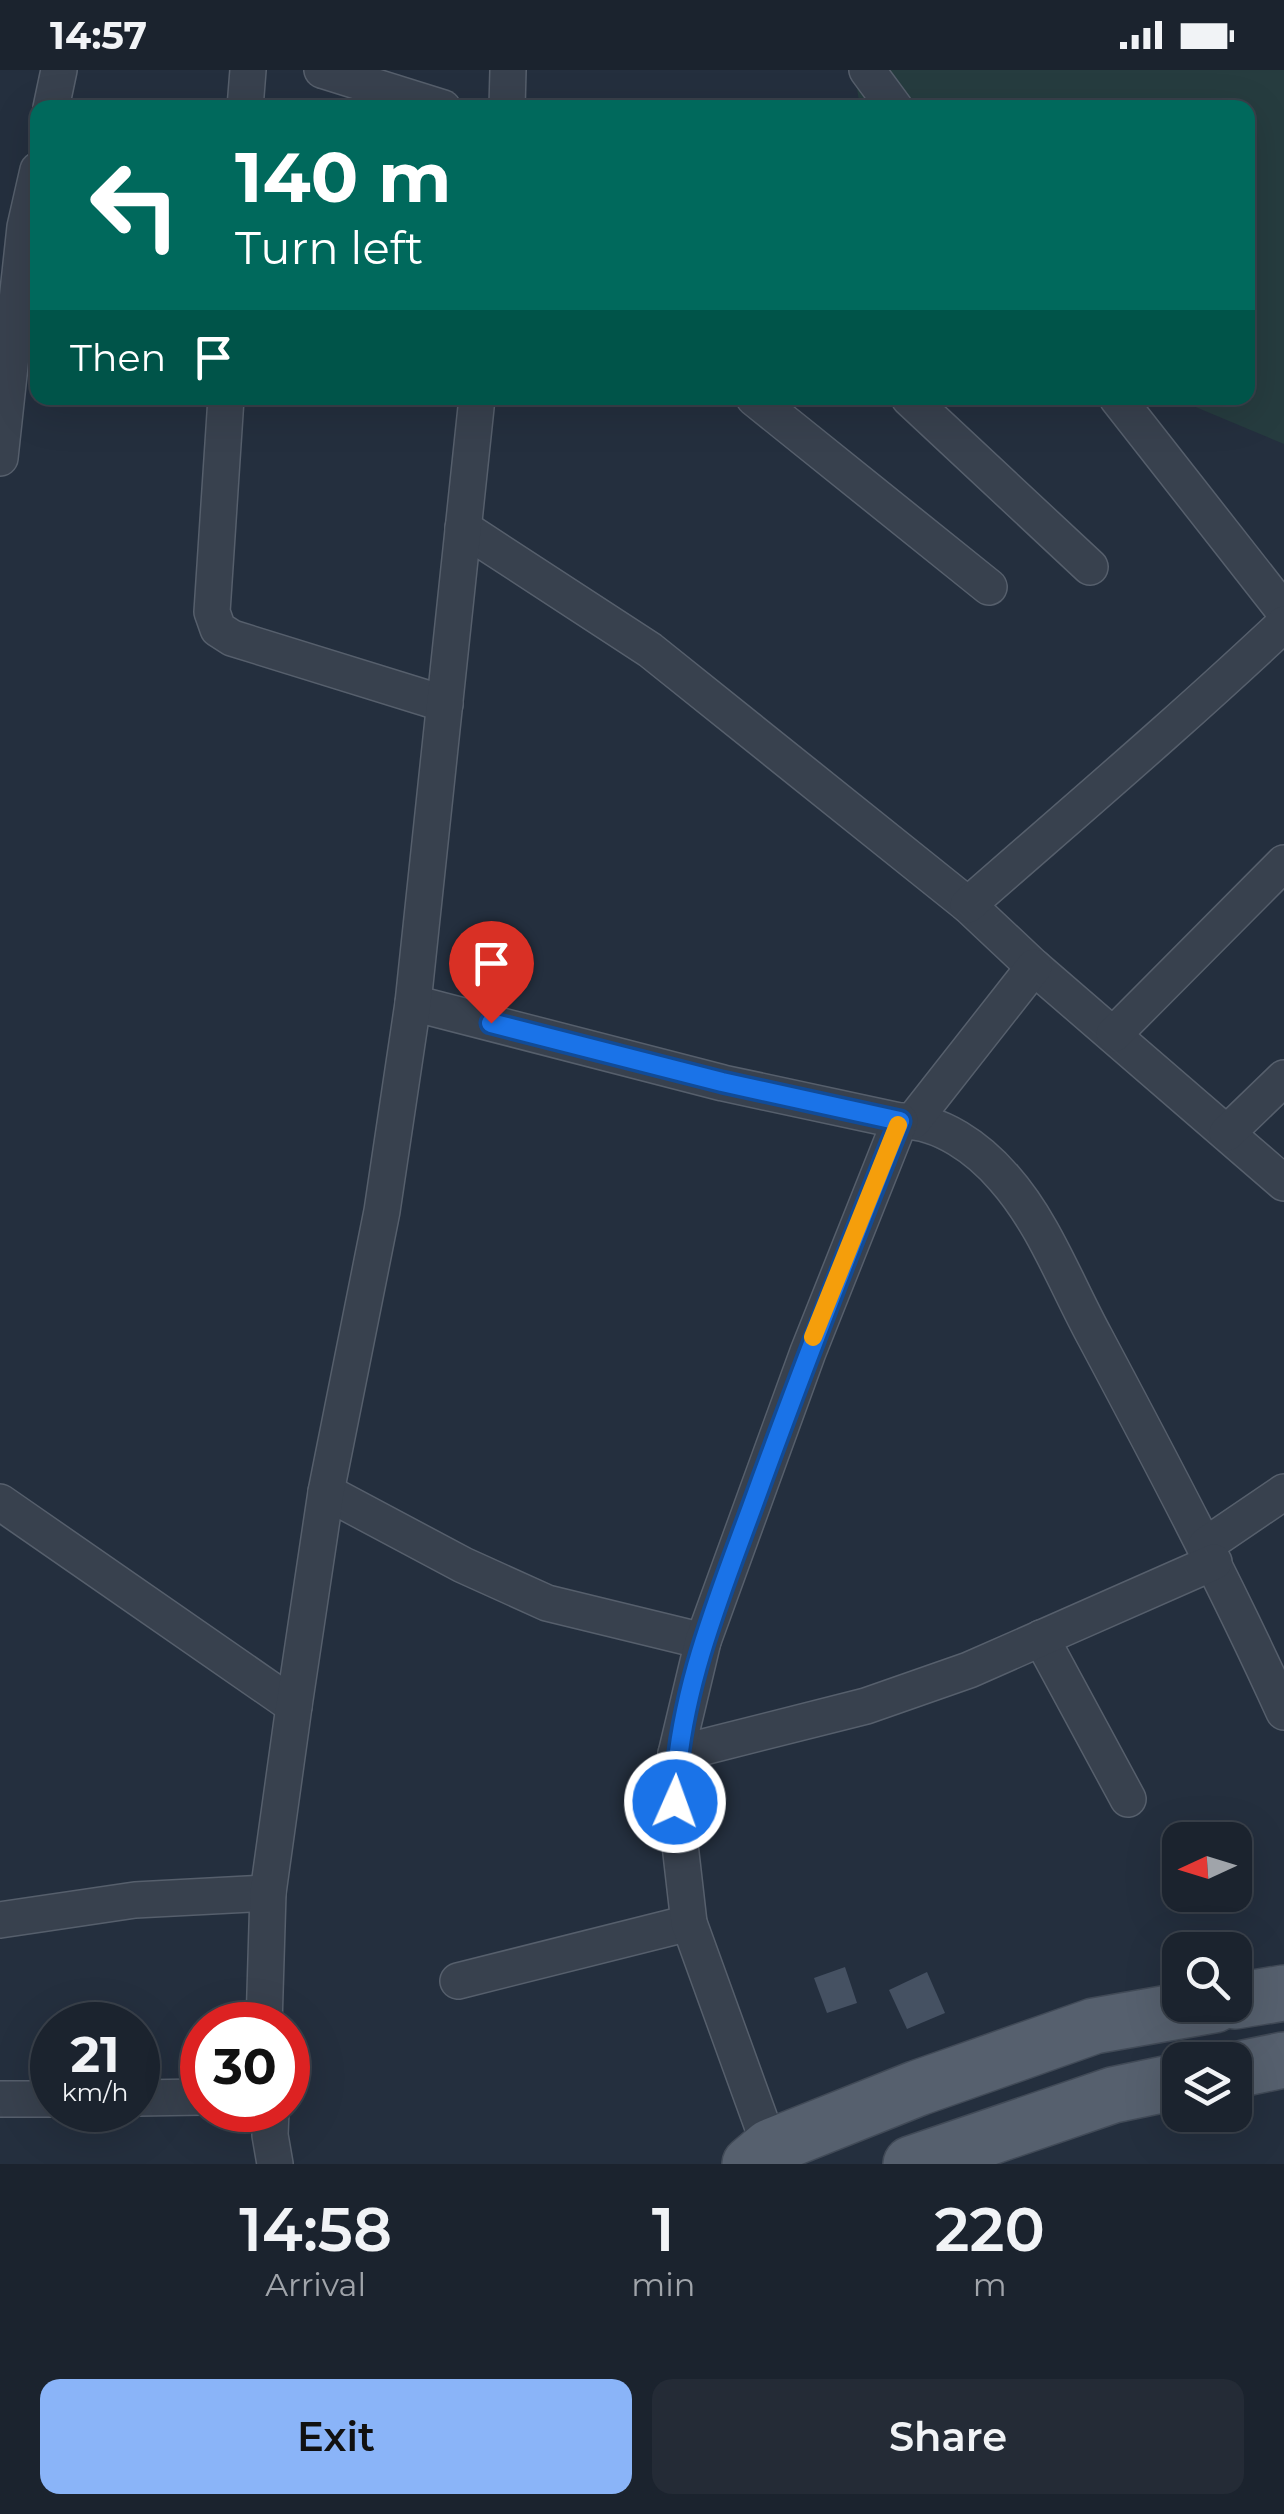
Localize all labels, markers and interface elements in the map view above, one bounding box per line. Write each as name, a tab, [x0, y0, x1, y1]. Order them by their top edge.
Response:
text: 14:57	[50, 12, 147, 59]
text: 140 m	[235, 134, 451, 220]
icon: left	[70, 140, 200, 270]
text: Turn left	[235, 220, 423, 275]
icon: arrive	[186, 330, 241, 385]
text: Then	[70, 334, 166, 381]
pin	[449, 921, 534, 1024]
icon: arrive	[464, 936, 519, 991]
position arrow	[623, 1750, 727, 1854]
north arrow	[1162, 1822, 1252, 1912]
map controls	[1162, 1822, 1252, 2132]
button: search	[1162, 1932, 1252, 2022]
speed limit sign: 30	[180, 2002, 310, 2132]
text: 21	[70, 2024, 120, 2085]
button: layers	[1162, 2042, 1252, 2132]
text: km/h	[62, 2077, 128, 2107]
text: 14:58	[239, 2193, 392, 2266]
text: 1	[652, 2193, 675, 2266]
text: 220	[935, 2193, 1045, 2266]
text: Arrival	[265, 2265, 366, 2304]
text: min	[631, 2265, 695, 2304]
text: m	[973, 2265, 1007, 2304]
button: Exit	[40, 2379, 632, 2494]
button: Share	[652, 2379, 1244, 2494]

